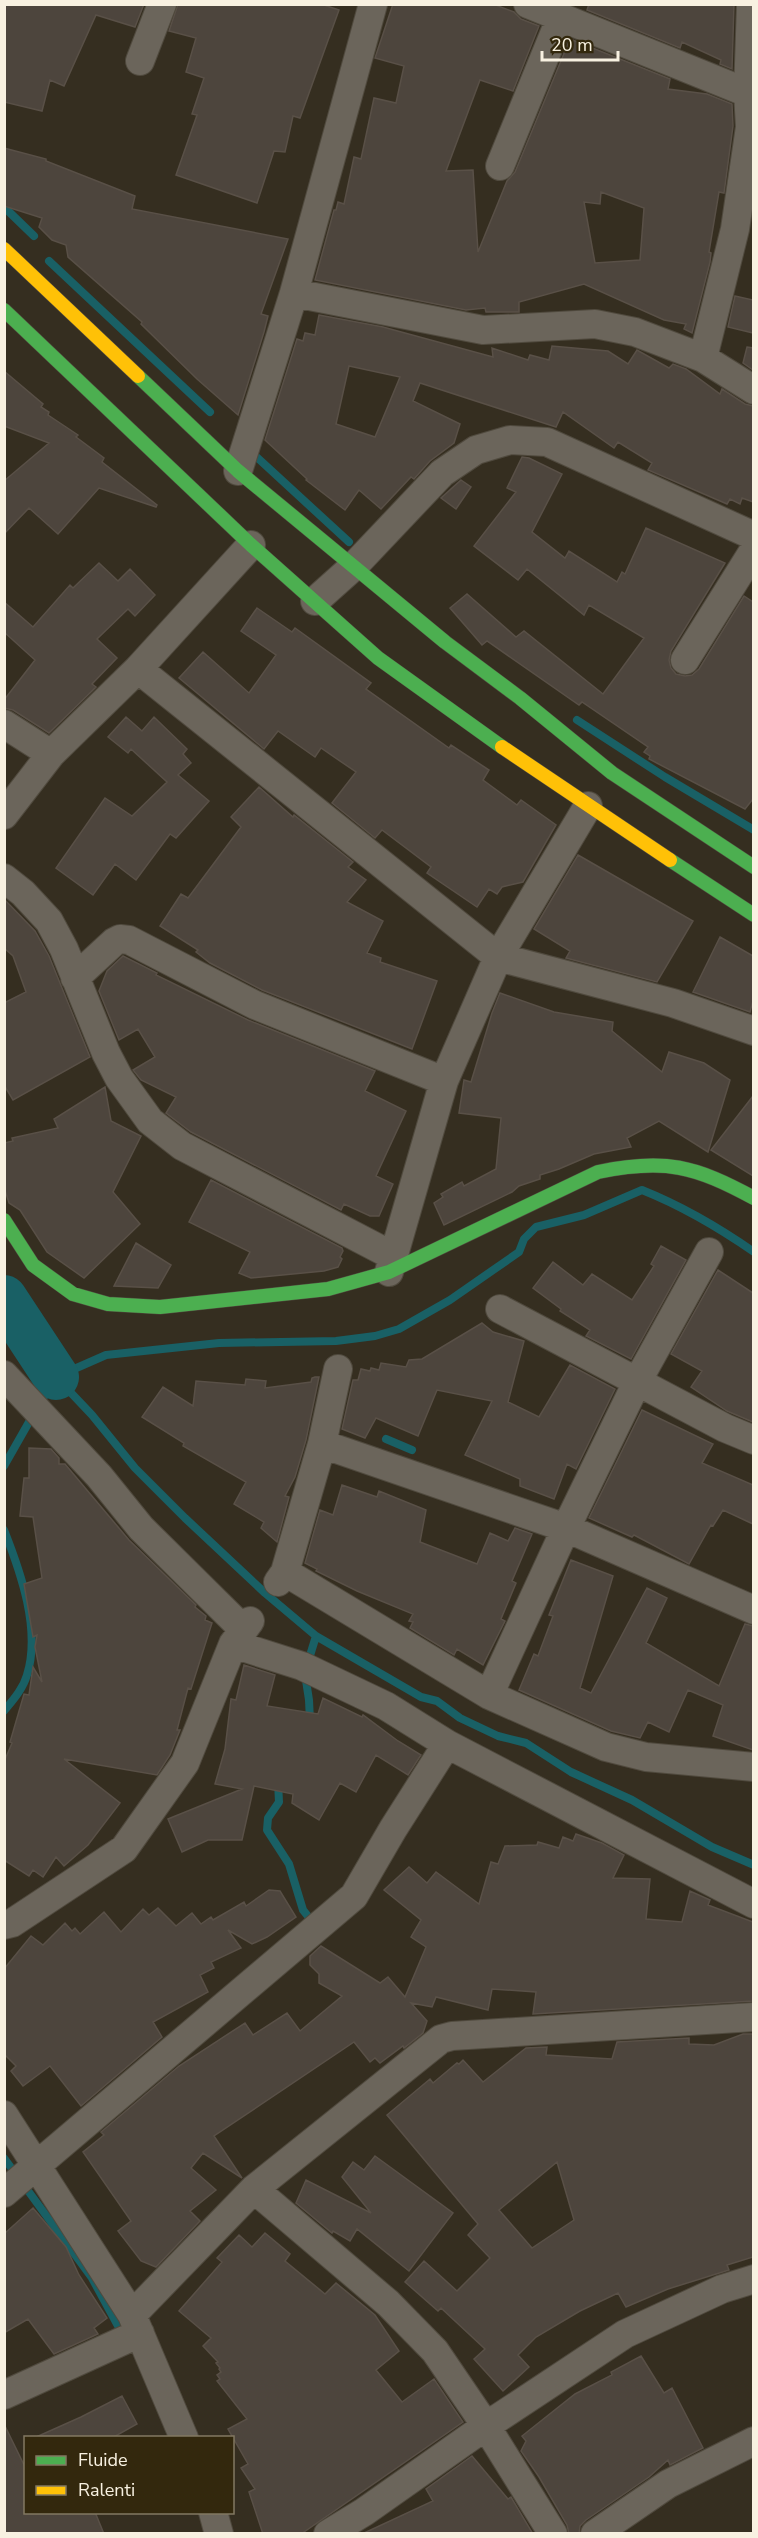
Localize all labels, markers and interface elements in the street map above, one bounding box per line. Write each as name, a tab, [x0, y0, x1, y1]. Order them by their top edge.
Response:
scale bar	[542, 24, 618, 62]
text: 20 m	[551, 33, 593, 57]
legend	[24, 2436, 234, 2514]
text: Fluide	[78, 2448, 128, 2472]
text: Ralenti	[78, 2478, 135, 2502]

